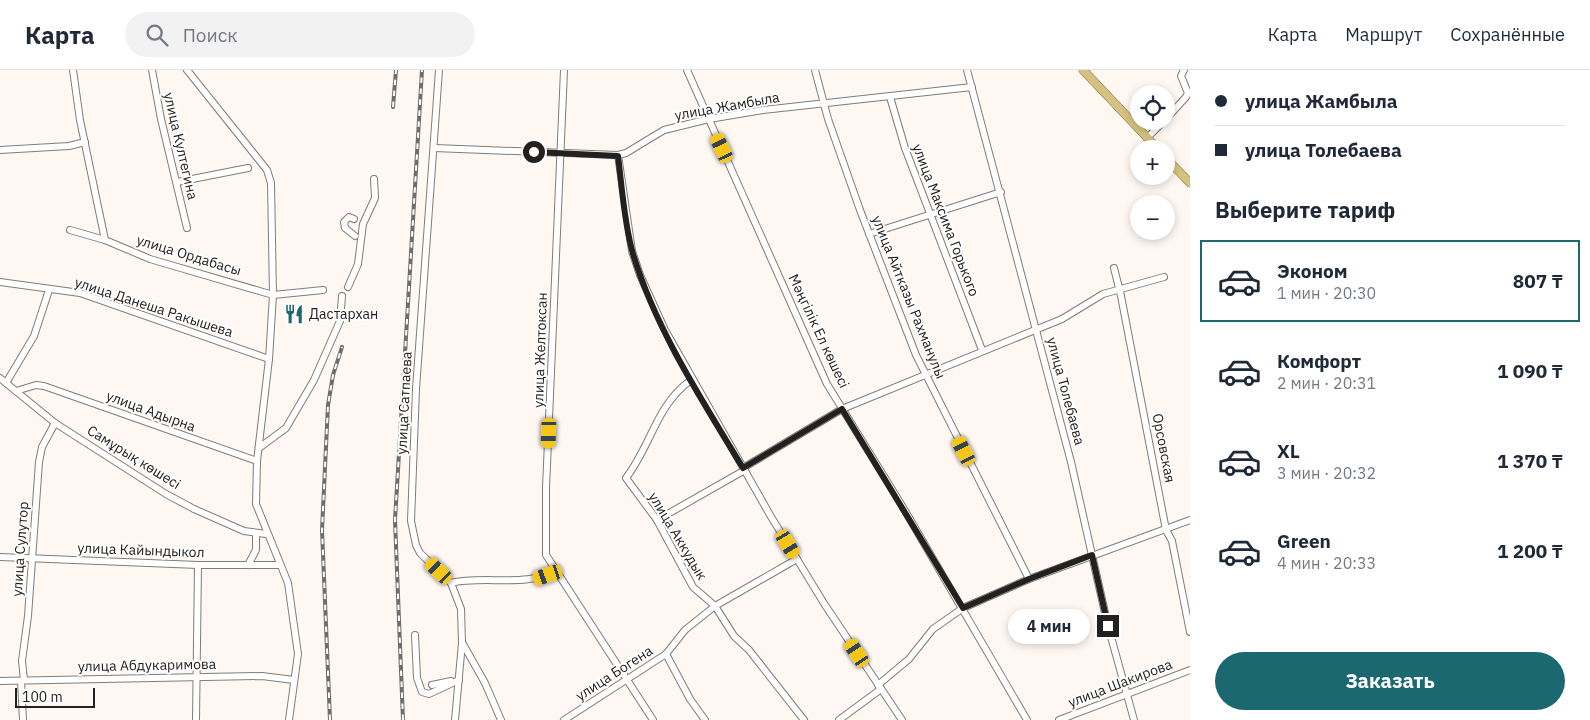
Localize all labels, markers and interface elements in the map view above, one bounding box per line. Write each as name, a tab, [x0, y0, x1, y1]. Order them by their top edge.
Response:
search box	[125, 12, 475, 57]
text: Карта	[25, 19, 95, 51]
icon: search	[143, 21, 171, 49]
text: Поиск	[183, 23, 238, 47]
text: Карта	[1268, 23, 1317, 46]
text: Маршрут	[1345, 23, 1422, 46]
text: Сохранённые	[1450, 23, 1565, 46]
map controls	[1130, 85, 1175, 240]
button: locate	[1130, 85, 1175, 130]
street label: улица Жамбыла	[673, 88, 781, 124]
text: улица Жамбыла	[1245, 89, 1398, 113]
street label: улица Култегина	[160, 90, 202, 202]
car	[708, 131, 735, 165]
text: улица Толебаева	[1245, 138, 1402, 162]
button: +	[1130, 140, 1175, 185]
route start	[523, 141, 545, 163]
street label: улица Максима Горького	[909, 141, 983, 299]
button: −	[1130, 195, 1175, 240]
text: Выберите тариф	[1215, 195, 1395, 224]
street label: улица Айтказы Рахманулы	[868, 213, 950, 381]
street label: улица Ордабасы	[134, 231, 244, 279]
icon: car	[1217, 259, 1262, 304]
text: Эконом	[1277, 259, 1348, 283]
text: 807 ₸	[1513, 269, 1563, 293]
street label: Мәңгілік Ел көшесі	[785, 271, 853, 391]
street label: улица Данеша Ракышева	[73, 273, 236, 341]
text: 1 мин · 20:30	[1277, 283, 1376, 303]
street label: улица Желтоксан	[529, 292, 551, 408]
restaurant icon: Дастархан	[283, 303, 305, 325]
place label: Дастархан	[309, 305, 378, 323]
street label: улица Толебаева	[1043, 335, 1089, 447]
icon: car	[1217, 349, 1262, 394]
text: Комфорт	[1277, 349, 1361, 373]
street label: улица Сатпаева	[392, 351, 416, 455]
text: 1 090 ₸	[1497, 359, 1563, 383]
text: 2 мин · 20:31	[1277, 373, 1376, 393]
street label: улица Адырна	[104, 387, 199, 436]
street label: Орсовская	[1148, 412, 1180, 484]
car	[540, 418, 557, 448]
street label: Самұрық көшесі	[84, 421, 184, 493]
car	[950, 434, 977, 468]
icon: car	[1217, 439, 1262, 484]
text: XL	[1277, 439, 1300, 463]
text: 1 370 ₸	[1497, 449, 1563, 473]
text: 3 мин · 20:32	[1277, 463, 1376, 483]
street label: улица Аккудык	[645, 489, 711, 583]
street label: улица Сулутор	[8, 501, 32, 597]
car	[773, 527, 802, 561]
icon: car	[1217, 529, 1262, 574]
text: Green	[1277, 529, 1331, 553]
street label: улица Кайындыкол	[77, 539, 205, 561]
text: 1 200 ₸	[1497, 539, 1563, 563]
text: 4 мин · 20:33	[1277, 553, 1376, 573]
car	[422, 555, 455, 587]
car	[531, 563, 564, 587]
callout: 4 мин	[1008, 608, 1090, 644]
route end	[1097, 615, 1119, 637]
text: 4 мин	[1027, 616, 1071, 636]
car	[842, 636, 871, 670]
street label: улица Богена	[572, 641, 656, 705]
button: Заказать	[1215, 652, 1565, 710]
street label: улица Абдукаримова	[78, 655, 217, 675]
street label: улица Шакирова	[1065, 655, 1175, 711]
scale bar	[15, 685, 95, 708]
text: 100 m	[22, 688, 63, 706]

